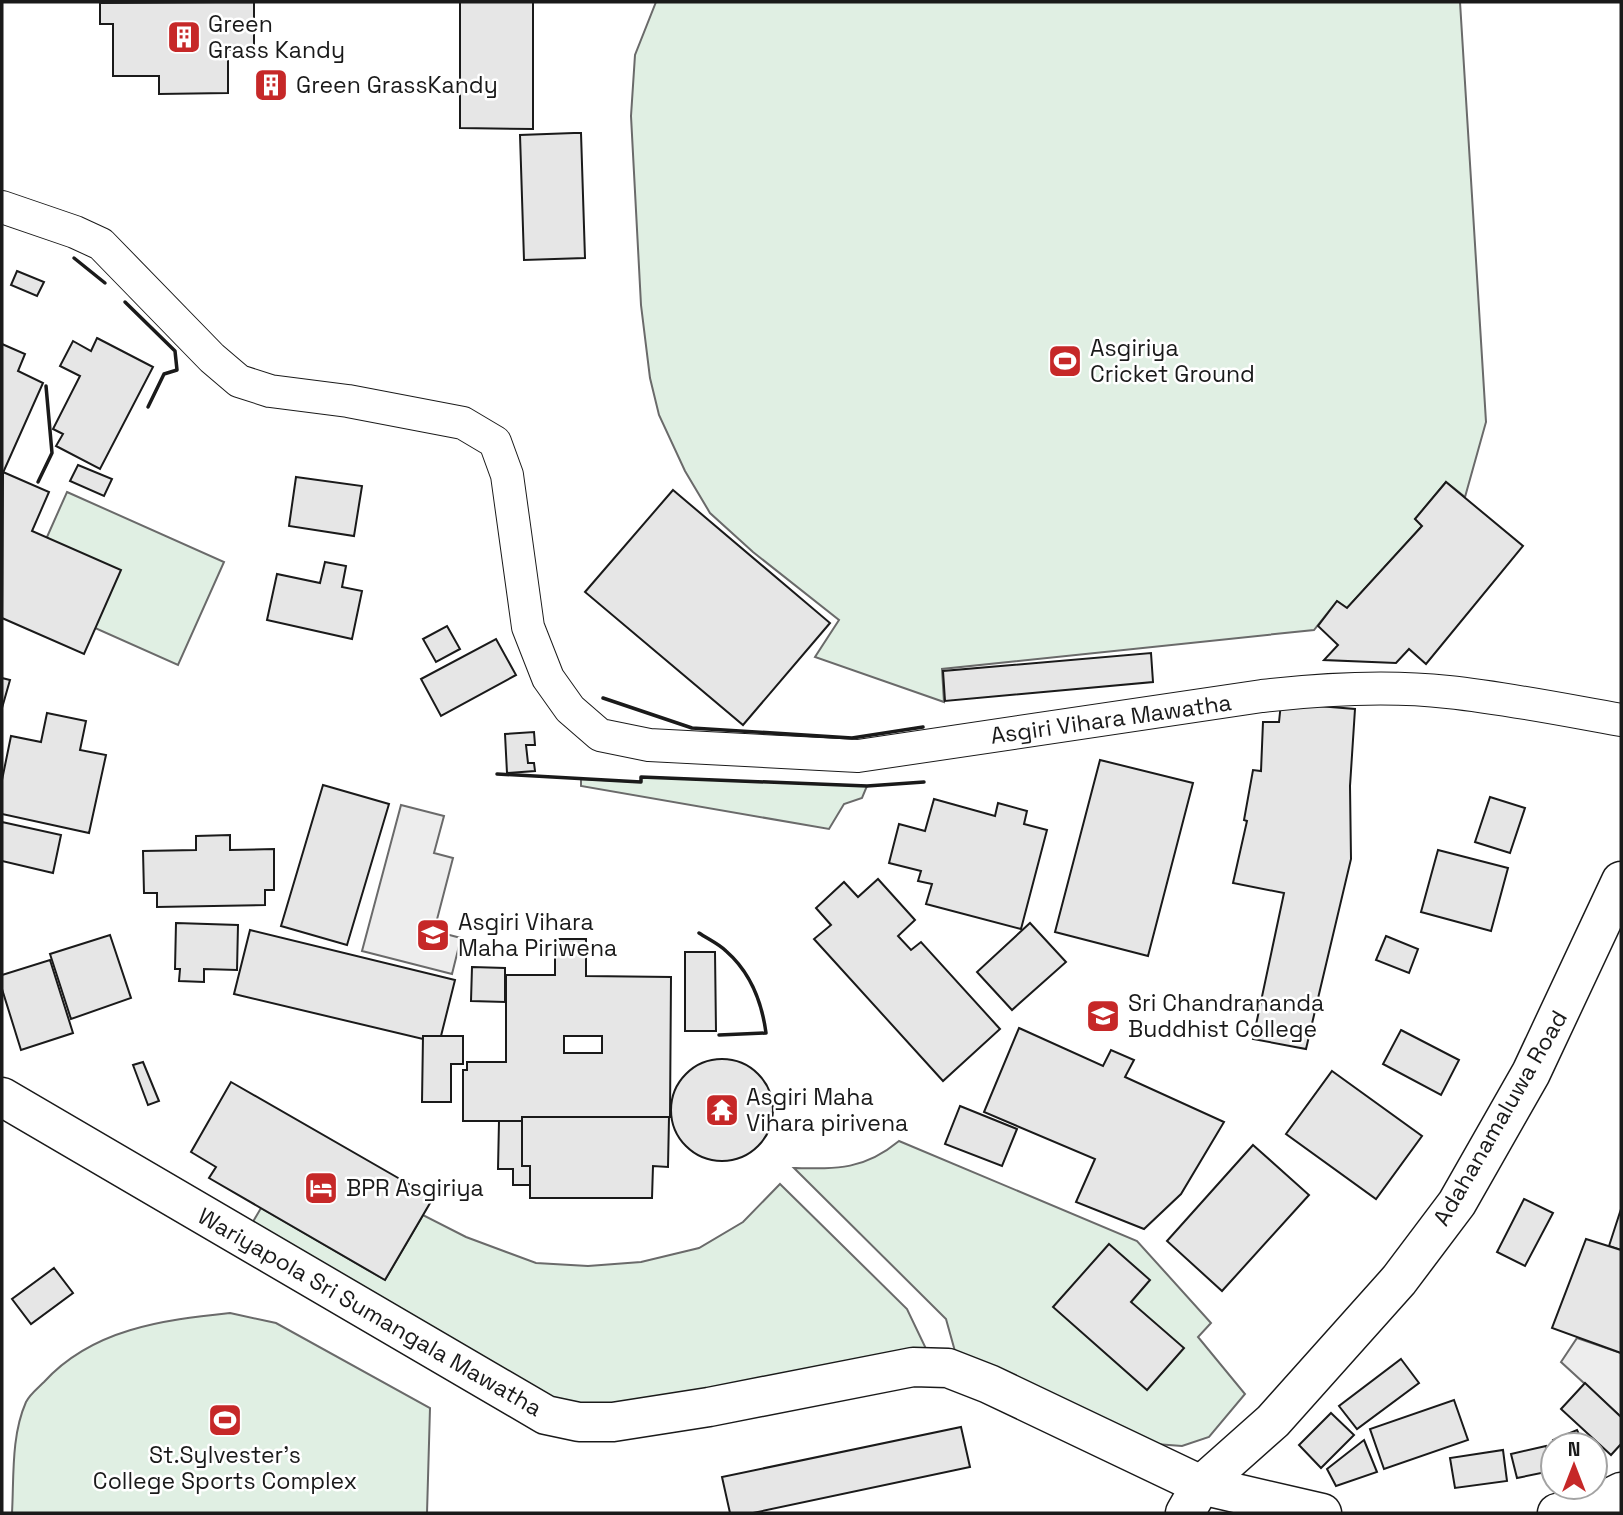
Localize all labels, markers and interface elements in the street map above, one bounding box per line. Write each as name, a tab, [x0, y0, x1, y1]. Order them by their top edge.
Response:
place label: Green Grass Kandy	[208, 9, 345, 65]
building icon: Green Grass Kandy	[165, 18, 203, 56]
building icon: Green GrassKandy	[252, 66, 290, 104]
place label: Green GrassKandy	[296, 70, 498, 100]
place label: Asgiriya Cricket Ground	[1090, 333, 1255, 389]
sports icon: Asgiriya Cricket Ground	[1046, 342, 1084, 380]
street label: Asgiri Vihara Mawatha	[989, 687, 1233, 751]
place label: Asgiri Vihara Maha Piriwena	[458, 907, 617, 963]
school or university icon: Asgiri Vihara Maha Piriwena	[414, 916, 452, 954]
place label: Sri Chandrananda Buddhist College	[1128, 988, 1324, 1044]
school or university icon: Sri Chandrananda Buddhist College	[1084, 997, 1122, 1035]
street label: Adahanamaluwa Road	[1426, 1005, 1574, 1231]
place label: Asgiri Maha Vihara pirivena	[746, 1082, 908, 1138]
temple icon: Asgiri Maha Vihara pirivena	[703, 1091, 741, 1129]
hotel icon: BPR Asgiriya	[302, 1169, 340, 1207]
place label: BPR Asgiriya	[346, 1173, 484, 1203]
street label: Wariyapola Sri Sumangala Mawatha	[193, 1201, 547, 1423]
sports icon: St.Sylvester's College Sports Complex	[206, 1401, 244, 1439]
north arrow	[1539, 1431, 1609, 1501]
text: N	[1568, 1437, 1580, 1462]
place label: St.Sylvester's College Sports Complex	[93, 1440, 357, 1496]

